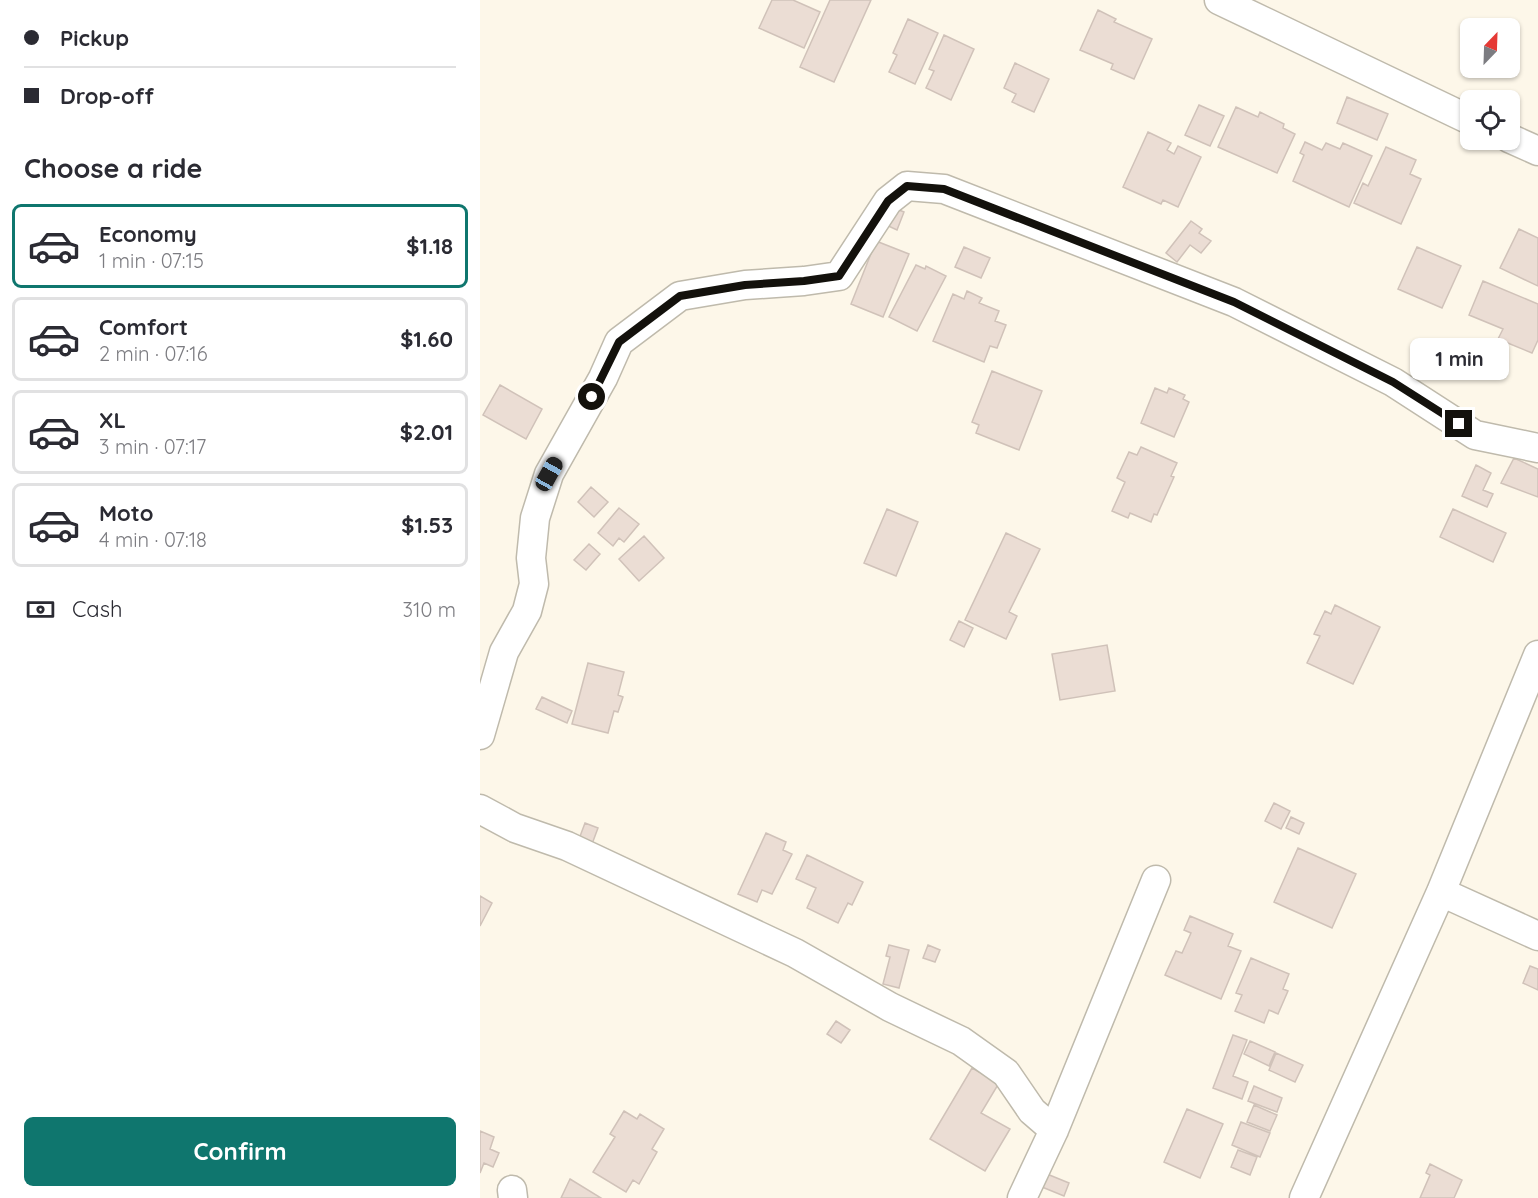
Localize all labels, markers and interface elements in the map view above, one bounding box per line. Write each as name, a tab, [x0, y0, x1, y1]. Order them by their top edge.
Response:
north arrow	[1460, 18, 1520, 78]
map controls	[1460, 18, 1520, 150]
text: Pickup	[60, 24, 129, 52]
text: Drop-off	[60, 82, 154, 110]
button: locate	[1460, 90, 1520, 150]
text: Choose a ride	[24, 151, 202, 185]
icon: car	[27, 219, 81, 273]
text: Economy	[99, 220, 197, 248]
text: $1.18	[406, 232, 453, 260]
text: 1 min · 07:15	[99, 248, 204, 273]
icon: car	[27, 312, 81, 366]
text: Comfort	[99, 313, 188, 341]
text: $1.60	[400, 325, 453, 353]
callout: 1 min	[1410, 337, 1508, 379]
text: 2 min · 07:16	[99, 341, 207, 366]
text: 1 min	[1435, 346, 1484, 371]
route start	[578, 383, 605, 410]
icon: car	[27, 405, 81, 459]
text: XL	[99, 406, 126, 434]
route end	[1445, 410, 1472, 437]
text: $2.01	[400, 418, 453, 446]
text: 3 min · 07:17	[99, 434, 206, 459]
car	[532, 454, 566, 494]
icon: car	[27, 498, 81, 552]
text: Moto	[99, 499, 153, 527]
text: $1.53	[401, 511, 453, 539]
text: 4 min · 07:18	[99, 527, 207, 552]
icon: cash	[24, 593, 57, 626]
text: Cash	[72, 595, 123, 623]
text: 310 m	[403, 597, 456, 622]
button: Confirm	[24, 1117, 456, 1186]

